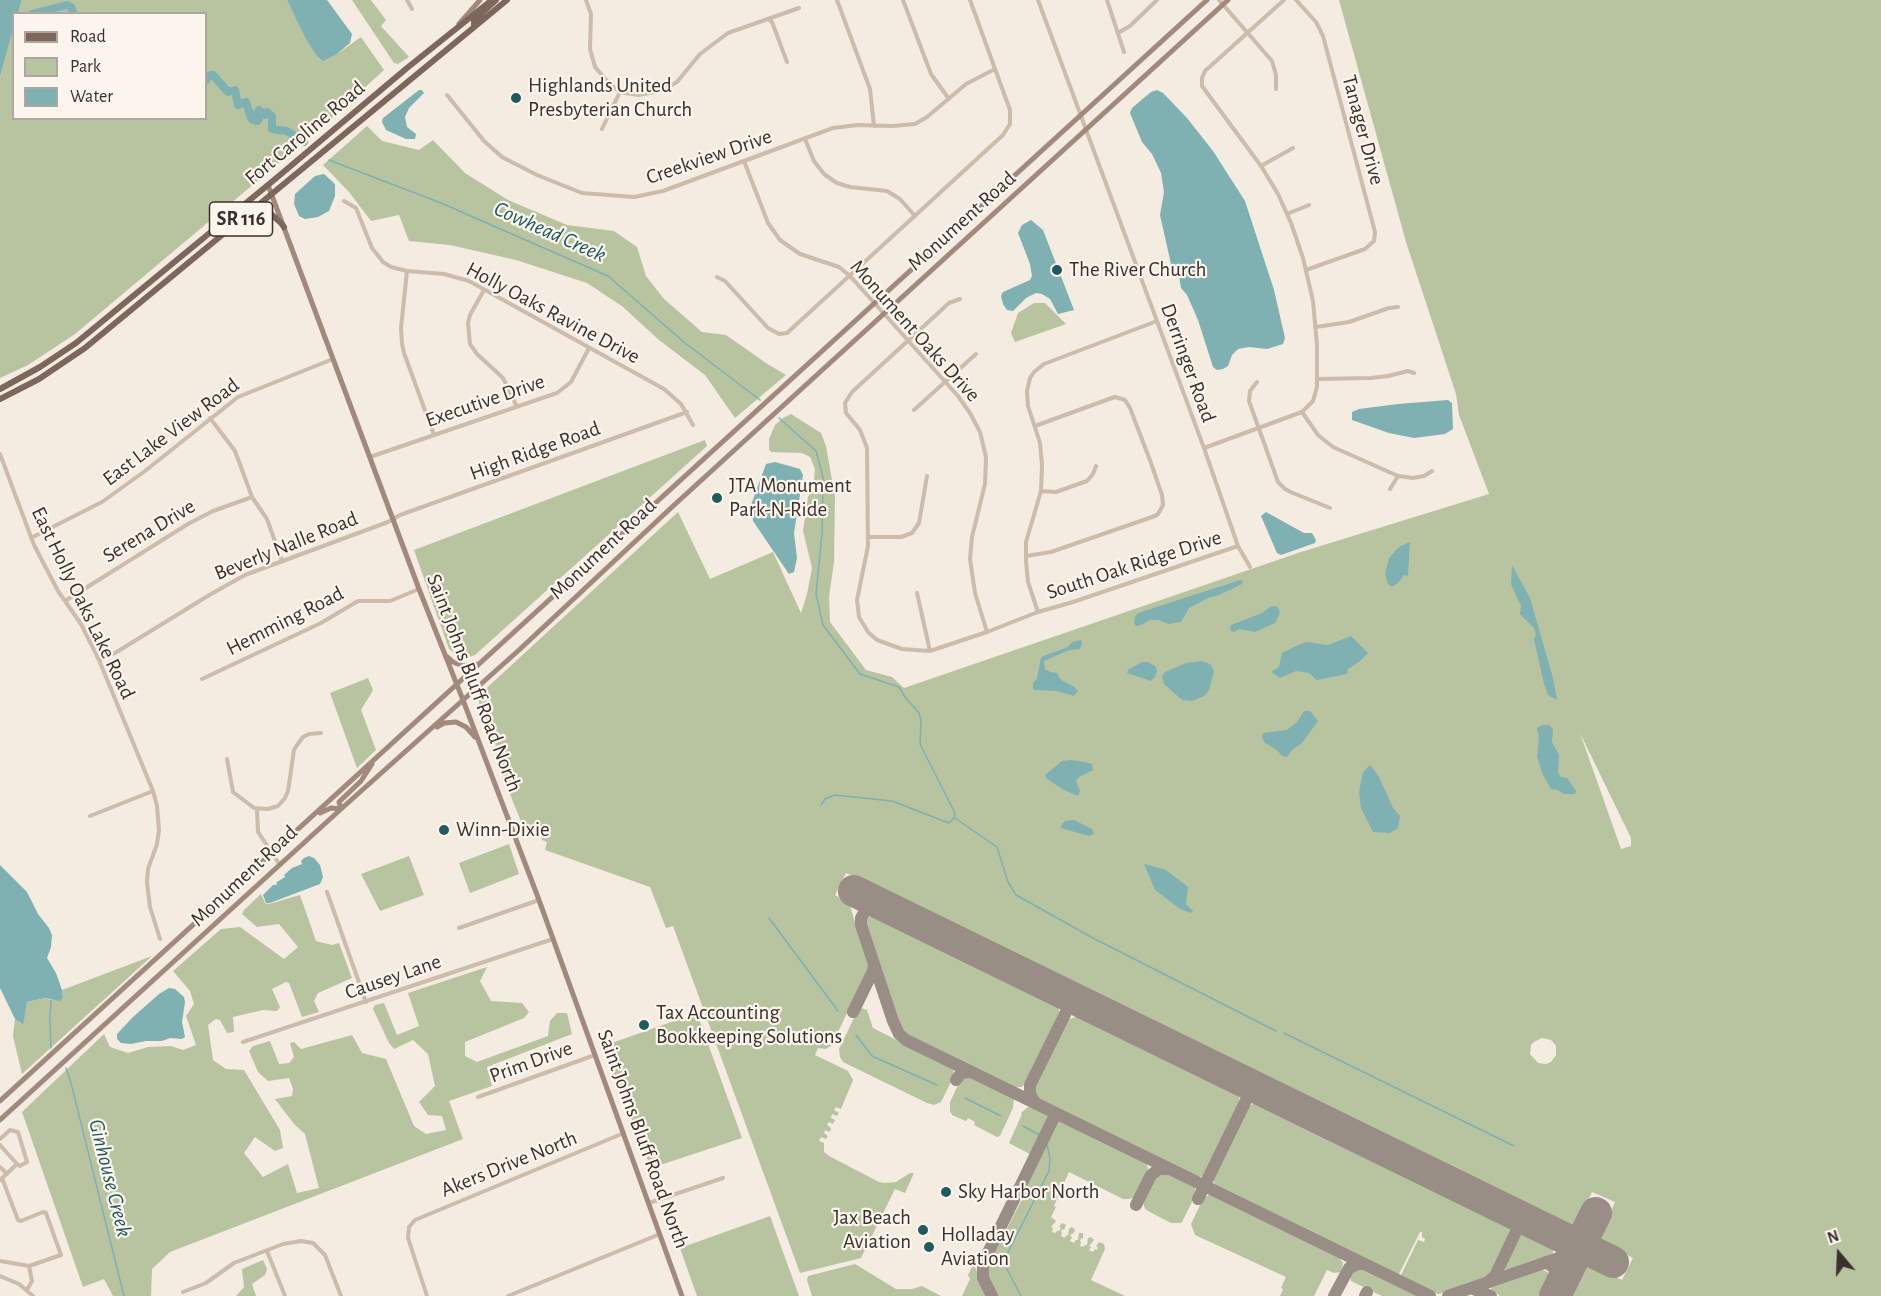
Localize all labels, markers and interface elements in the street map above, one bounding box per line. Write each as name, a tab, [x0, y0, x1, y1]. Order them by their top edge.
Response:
legend	[12, 12, 207, 120]
text: Road	[70, 28, 106, 46]
text: Park	[70, 58, 101, 76]
street label: Tanager Drive	[1336, 72, 1390, 188]
place label: Highlands United Presbyterian Church	[528, 73, 692, 123]
street label: Fort Caroline Road	[240, 75, 370, 191]
text: Water	[70, 88, 113, 106]
marker: Highlands United Presbyterian Church	[509, 91, 523, 105]
street label: Creekview Drive	[643, 124, 775, 190]
street label: Monument Road	[903, 166, 1021, 276]
water label: Cowhead Creek	[490, 196, 610, 268]
road number: SR 116	[210, 202, 272, 236]
street label: Monument Oaks Drive	[845, 255, 985, 407]
street label: Holly Oaks Ravine Drive	[462, 257, 644, 369]
place label: The River Church	[1069, 257, 1206, 283]
marker: The River Church	[1050, 263, 1064, 277]
street label: Derringer Road	[1155, 300, 1221, 426]
street label: Executive Drive	[422, 369, 548, 433]
street label: East Lake View Road	[98, 373, 244, 491]
street label: High Ridge Road	[466, 416, 604, 486]
place label: JTA Monument Park-N-Ride	[729, 473, 852, 523]
marker: JTA Monument Park-N-Ride	[710, 491, 724, 505]
street label: Monument Road	[544, 493, 662, 605]
street label: Serena Drive	[98, 494, 200, 568]
street label: East Holly Oaks Lake Road	[25, 503, 141, 703]
street label: Beverly Nalle Road	[211, 506, 361, 586]
street label: South Oak Ridge Drive	[1043, 525, 1225, 605]
street label: Saint Johns Bluff Road North	[421, 571, 527, 795]
street label: Hemming Road	[222, 581, 348, 661]
place label: Winn-Dixie	[456, 817, 550, 843]
street label: Monument Road	[185, 820, 303, 932]
marker: Winn-Dixie	[437, 823, 451, 837]
street label: Causey Lane	[342, 949, 444, 1005]
place label: Tax Accounting Bookkeeping Solutions	[656, 1000, 842, 1050]
marker: Tax Accounting Bookkeeping Solutions	[637, 1018, 651, 1032]
street label: Saint Johns Bluff Road North	[592, 1026, 694, 1252]
street label: Prim Drive	[486, 1035, 576, 1089]
water label: Ginhouse Creek	[83, 1116, 137, 1240]
street label: Akers Drive North	[437, 1125, 581, 1203]
place label: Sky Harbor North	[958, 1179, 1100, 1205]
marker: Sky Harbor North	[939, 1185, 953, 1199]
place label: Jax Beach Aviation	[833, 1205, 911, 1255]
place label: Holladay Aviation	[941, 1222, 1015, 1272]
marker: Jax Beach Aviation	[916, 1223, 930, 1237]
north arrow	[1809, 1224, 1869, 1284]
text: N	[1825, 1228, 1841, 1246]
marker: Holladay Aviation	[922, 1240, 936, 1254]

